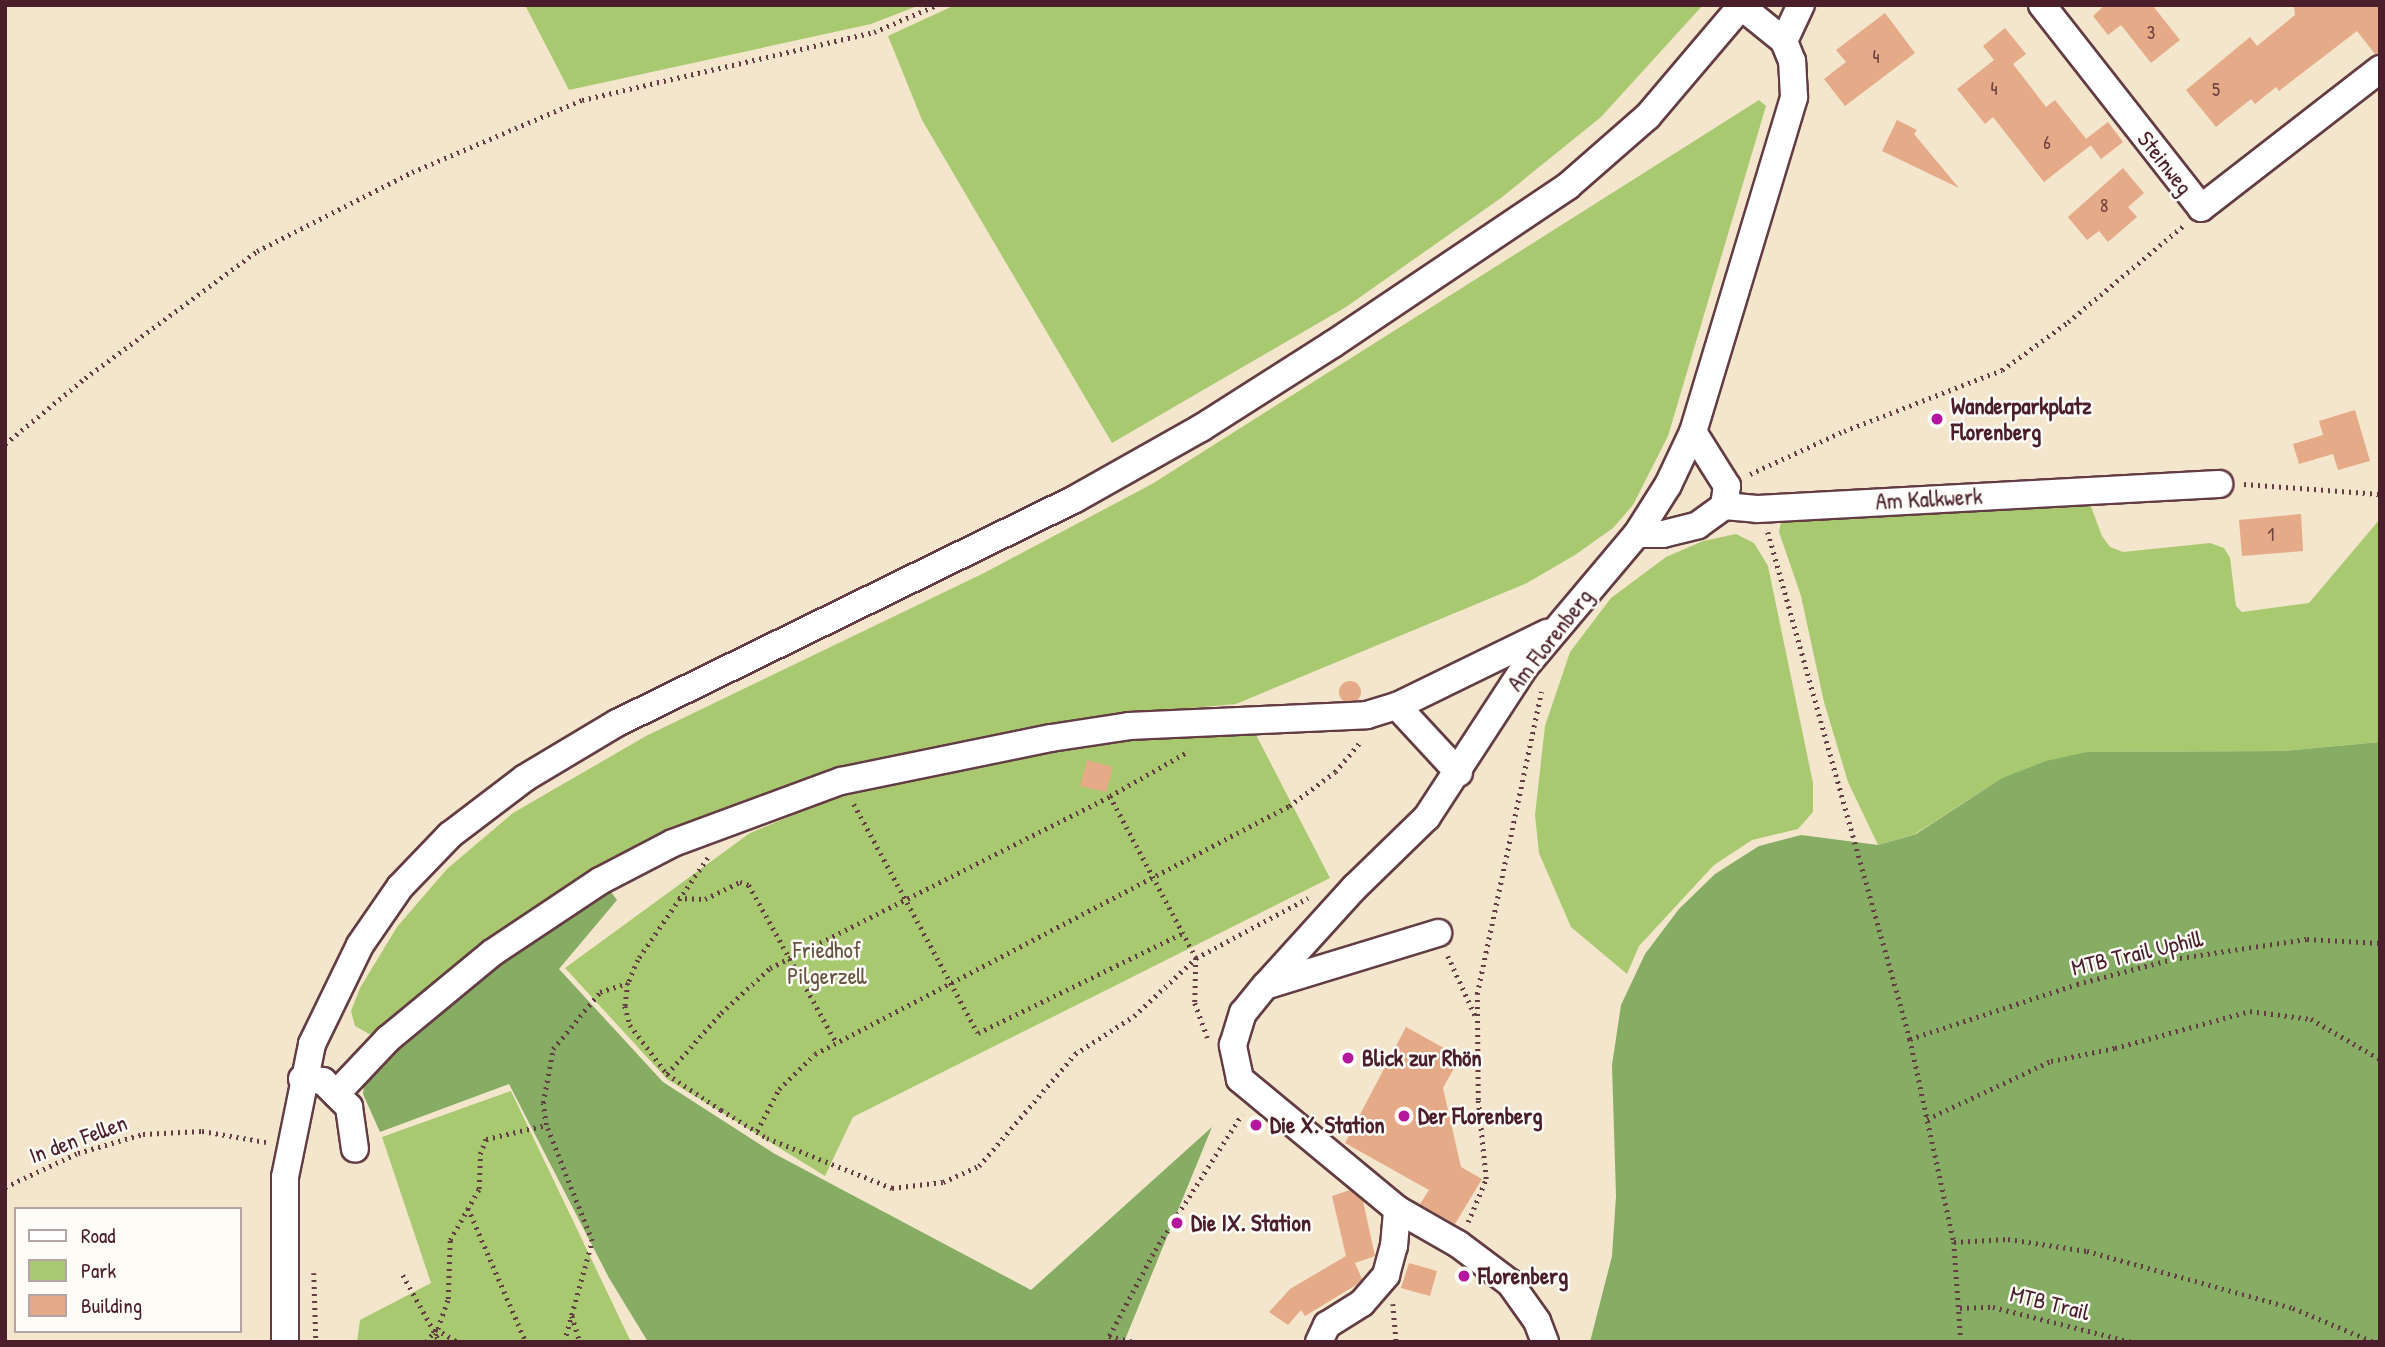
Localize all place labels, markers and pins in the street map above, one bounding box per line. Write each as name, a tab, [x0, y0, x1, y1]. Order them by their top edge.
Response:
place label: Wanderparkplatz Florenberg	[1951, 392, 2092, 446]
marker: Wanderparkplatz Florenberg	[1929, 411, 1945, 427]
place label: Blick zur Rhön	[1362, 1044, 1482, 1072]
marker: Blick zur Rhön	[1340, 1050, 1356, 1066]
place label: Der Florenberg	[1418, 1102, 1542, 1130]
marker: Der Florenberg	[1396, 1108, 1412, 1124]
place label: Die X. Station	[1270, 1111, 1385, 1139]
marker: Die X. Station	[1248, 1117, 1264, 1133]
place label: Die IX. Station	[1191, 1209, 1311, 1237]
marker: Die IX. Station	[1169, 1215, 1185, 1231]
place label: Florenberg	[1478, 1262, 1568, 1290]
marker: Florenberg	[1456, 1268, 1472, 1284]

